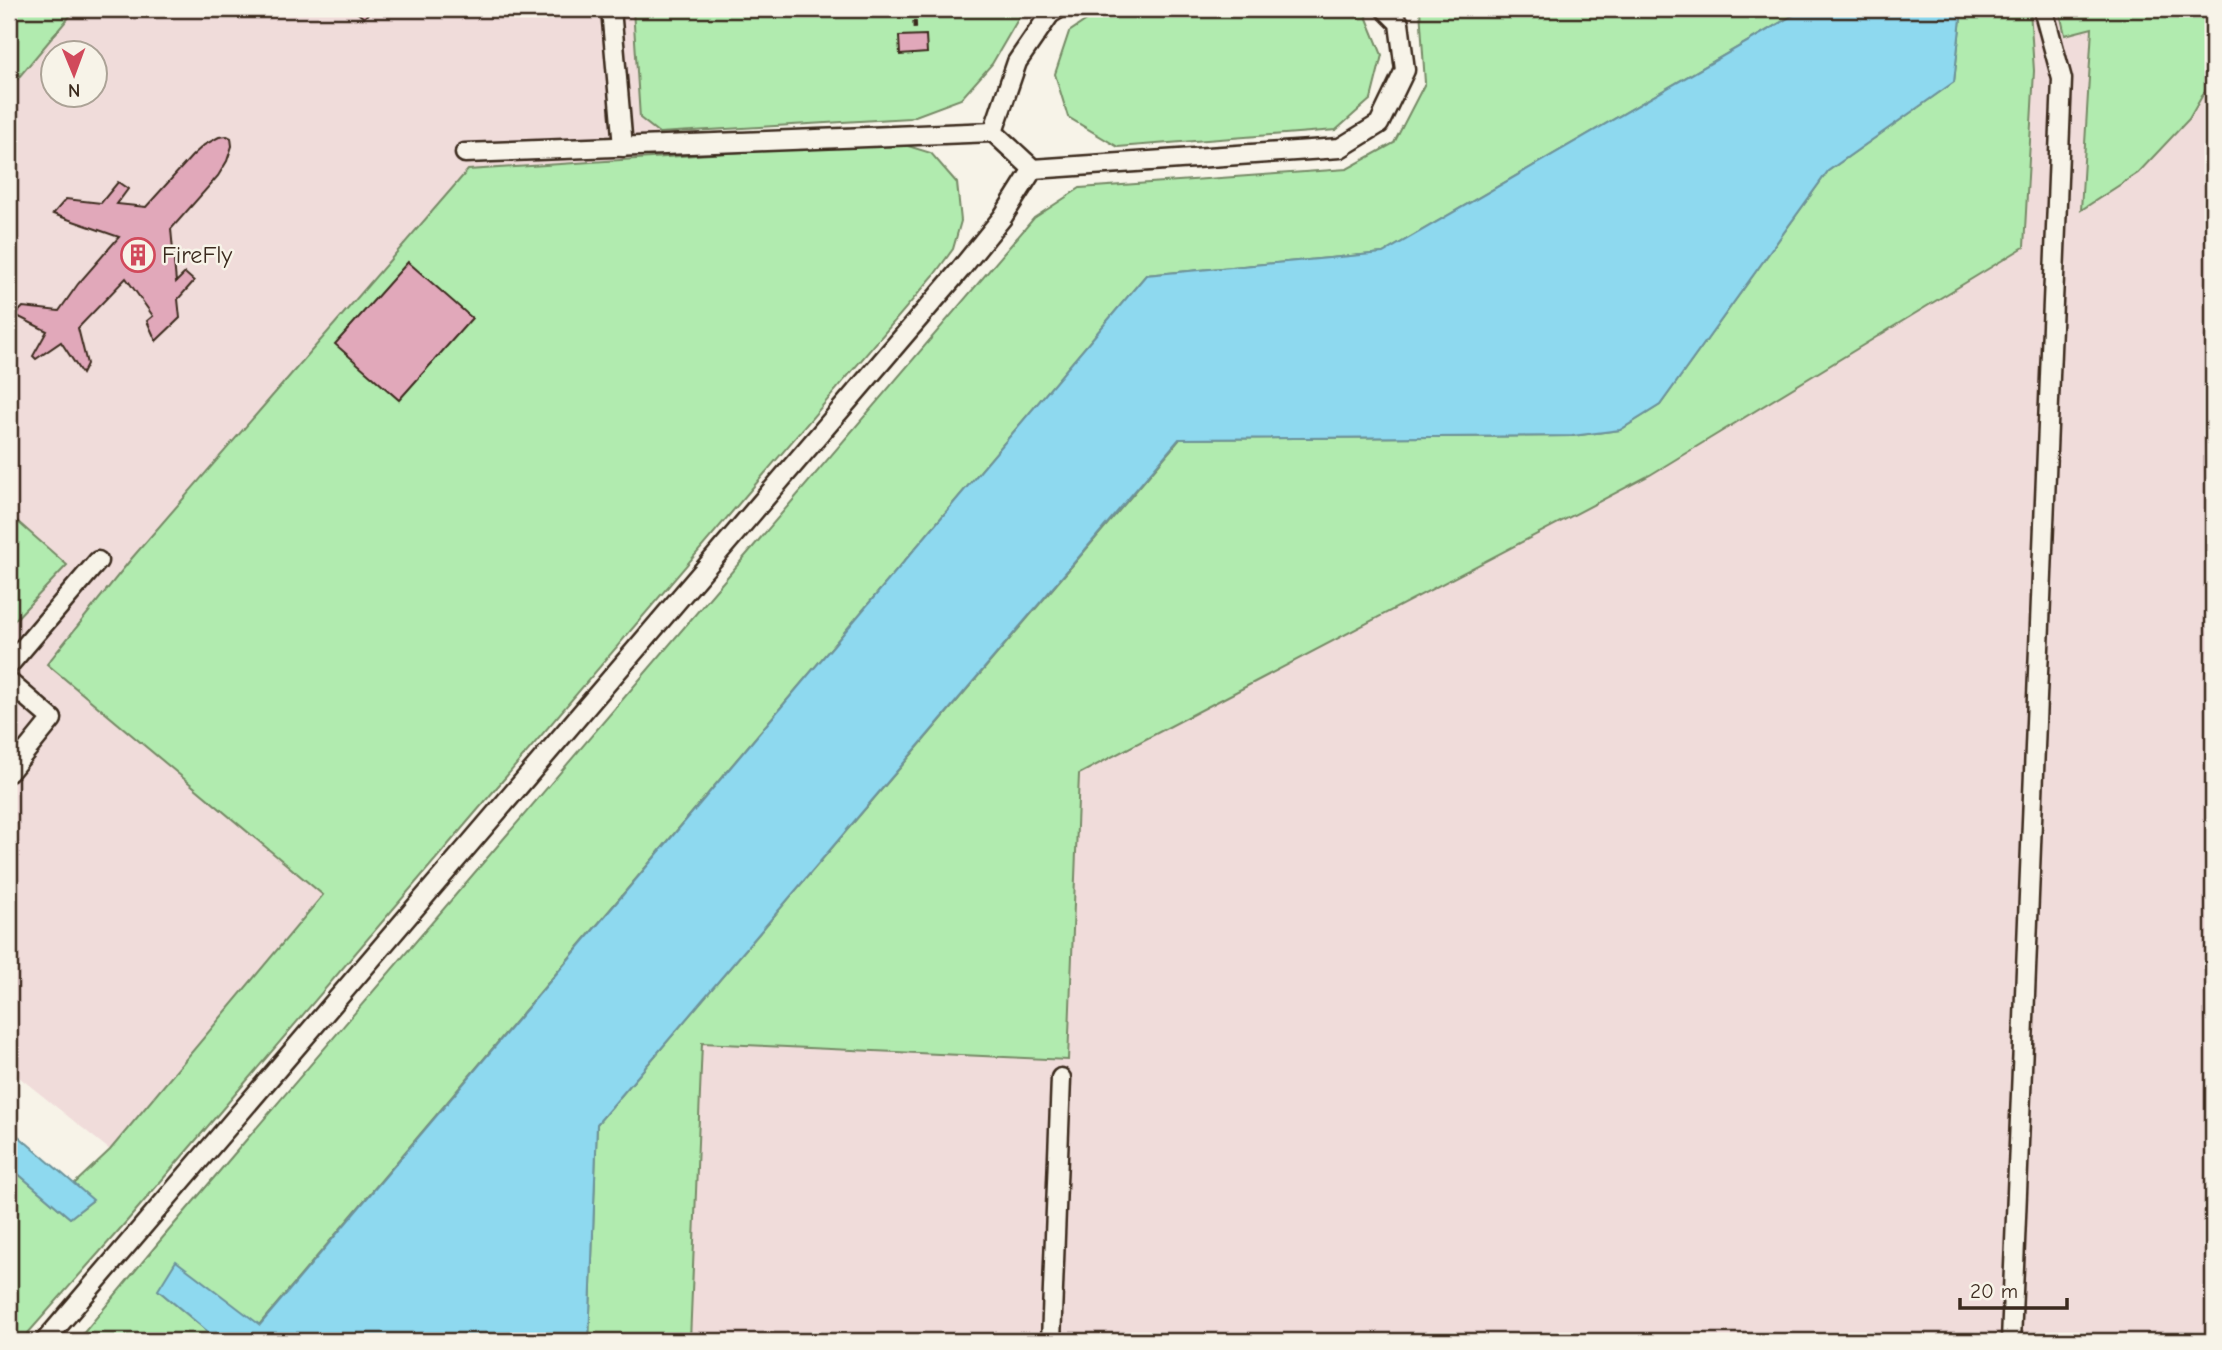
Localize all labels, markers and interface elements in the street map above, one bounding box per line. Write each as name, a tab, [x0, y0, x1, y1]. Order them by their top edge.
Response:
north arrow	[38, 38, 108, 108]
text: N	[68, 79, 81, 101]
building icon: FireFly	[119, 236, 157, 274]
place label: FireFly	[162, 241, 232, 269]
scale bar	[1960, 1266, 2066, 1310]
text: 20 m	[1970, 1279, 2018, 1303]

